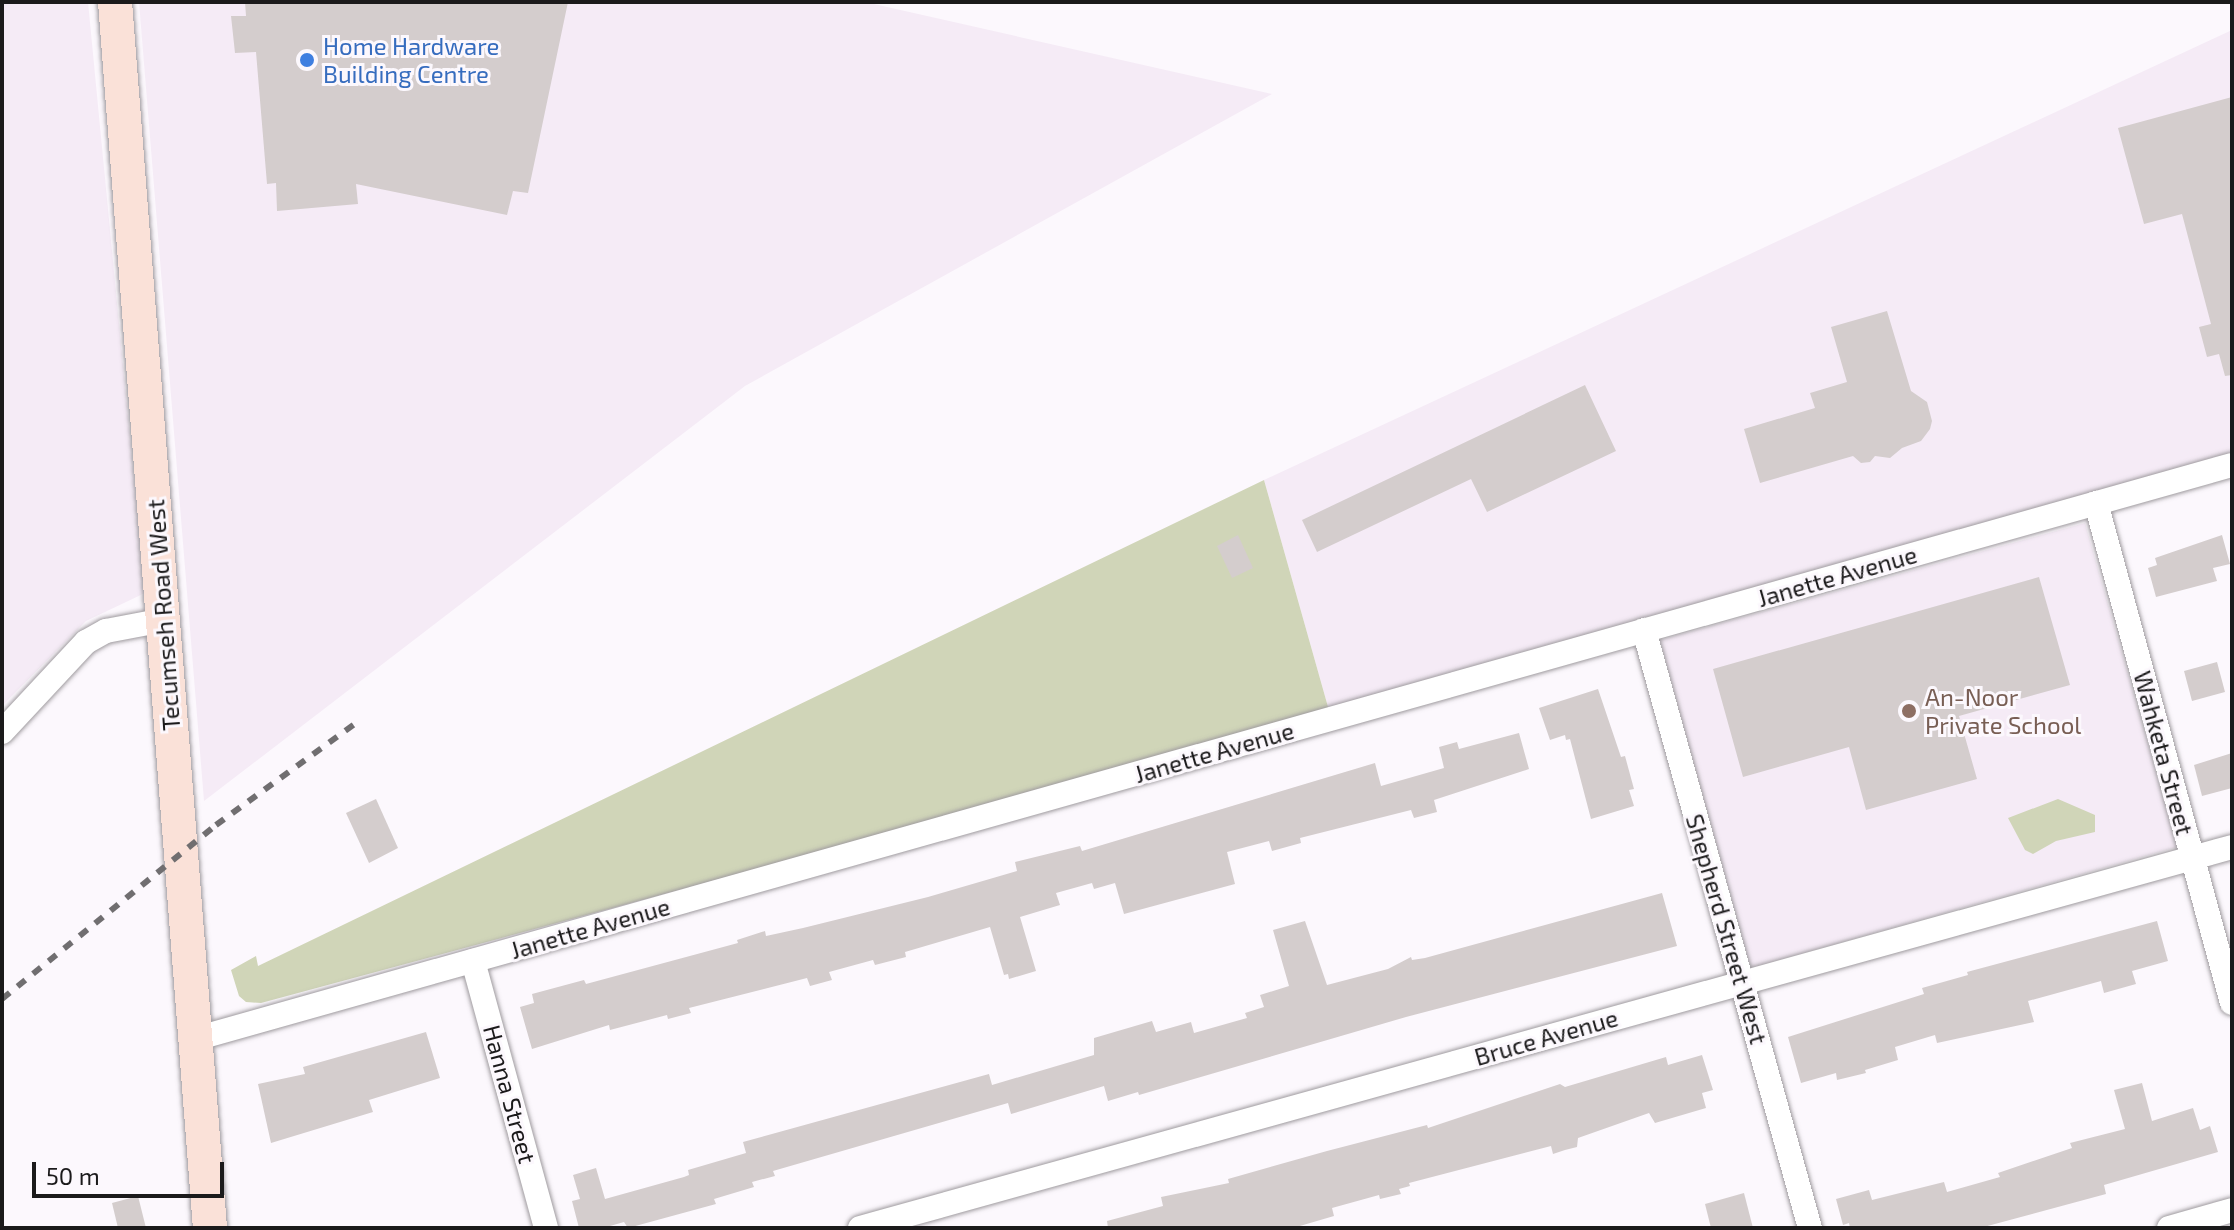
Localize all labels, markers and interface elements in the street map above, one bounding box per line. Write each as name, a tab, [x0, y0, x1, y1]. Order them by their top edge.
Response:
place label: Home Hardware Building Centre	[323, 32, 499, 88]
marker: Home Hardware Building Centre	[298, 51, 316, 69]
street label: Tecumseh Road West	[141, 498, 185, 732]
street label: Janette Avenue	[1754, 539, 1920, 613]
street label: Wahketa Street	[2128, 668, 2200, 838]
place label: An-Noor Private School	[1925, 683, 2081, 739]
marker: An-Noor Private School	[1900, 702, 1918, 720]
street label: Janette Avenue	[1131, 715, 1297, 789]
street label: Shepherd Street West	[1680, 811, 1774, 1047]
street label: Janette Avenue	[507, 891, 673, 965]
street label: Bruce Avenue	[1471, 1003, 1621, 1071]
street label: Hanna Street	[478, 1022, 542, 1166]
scale bar	[36, 1146, 228, 1196]
text: 50 m	[46, 1161, 100, 1190]

